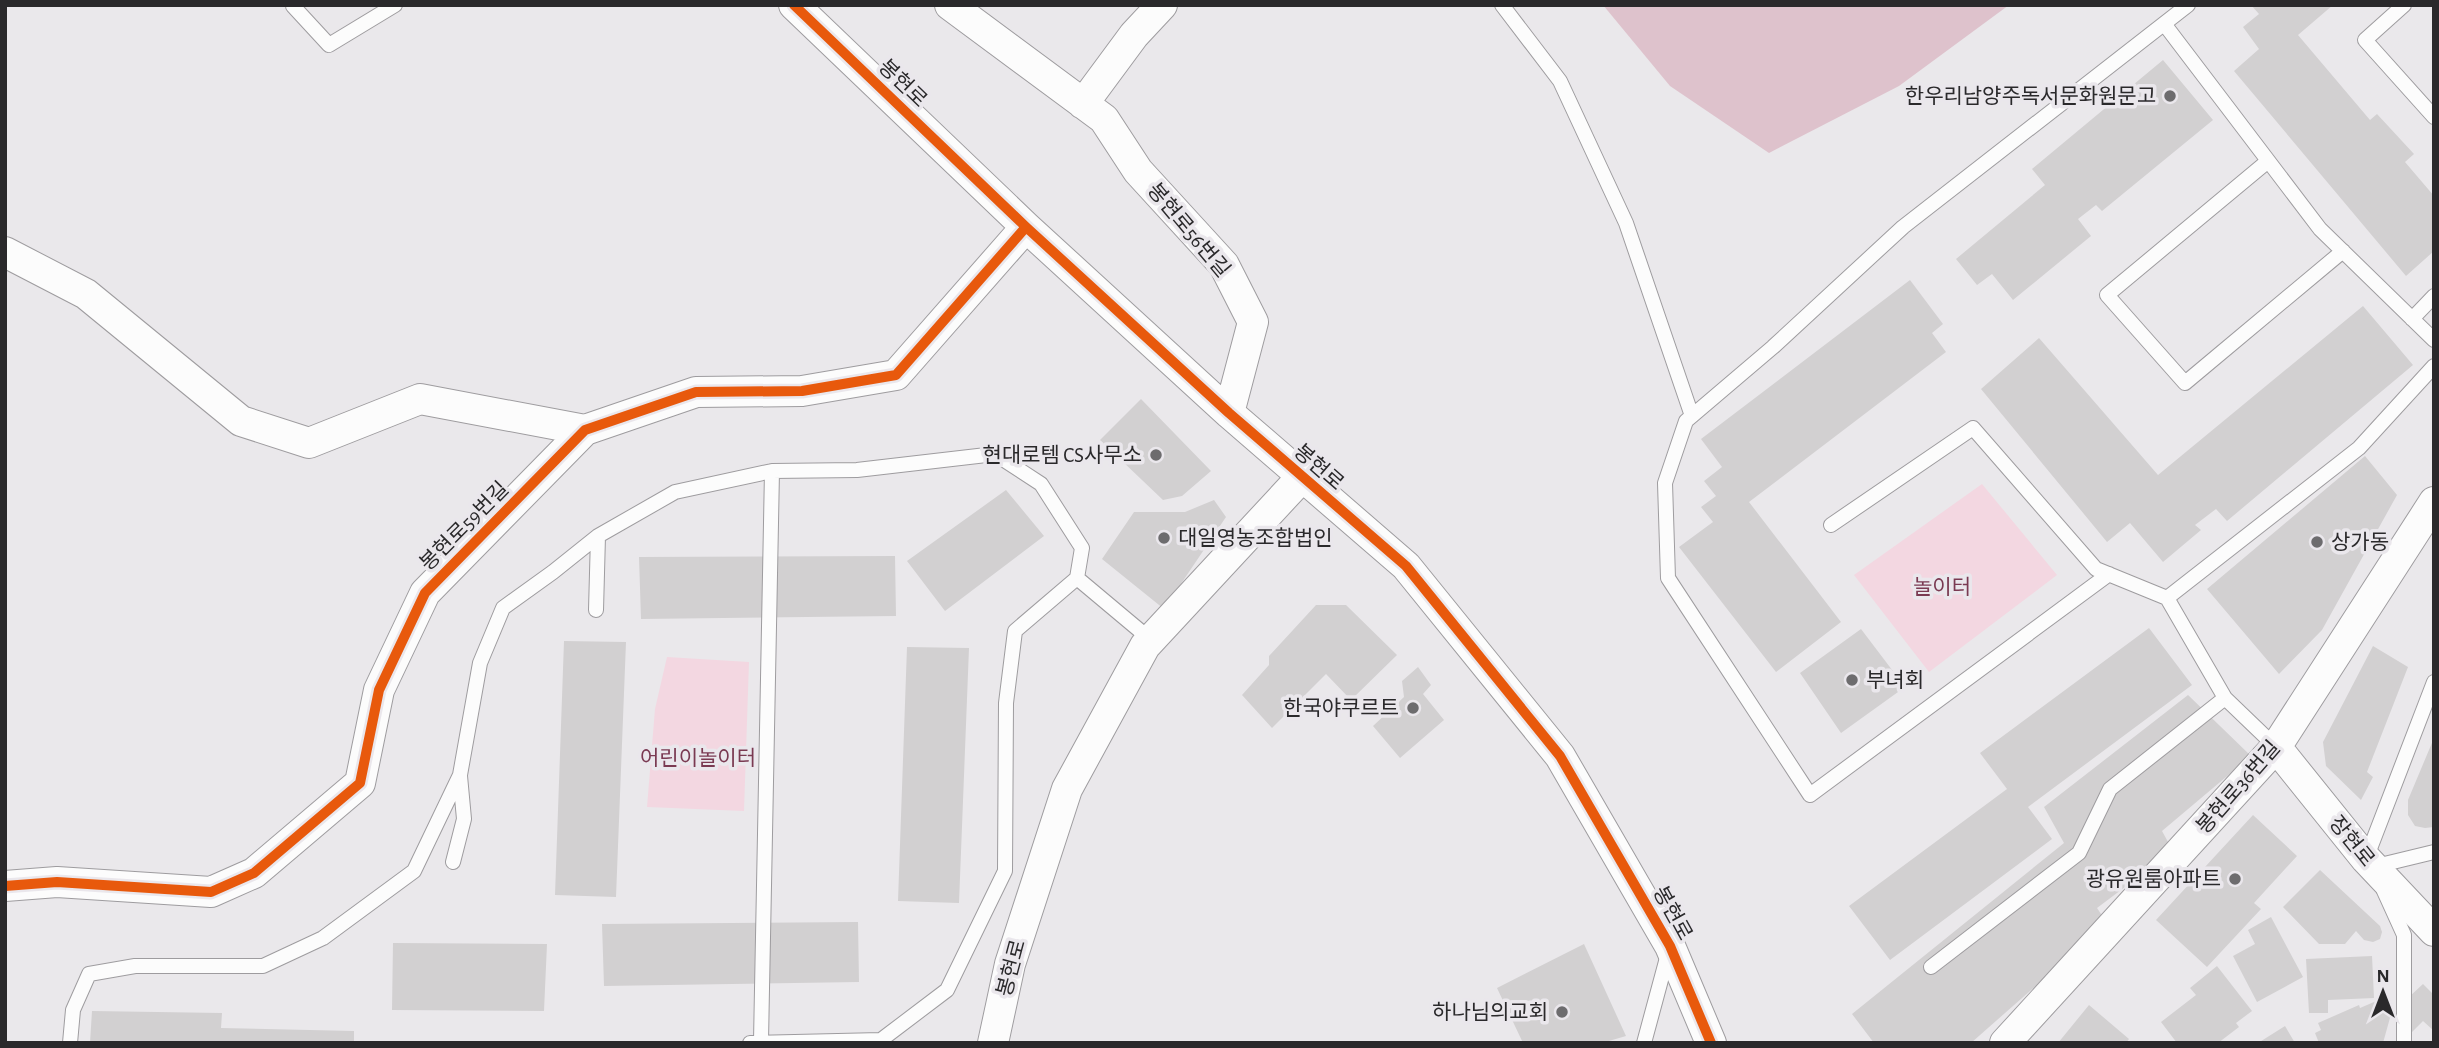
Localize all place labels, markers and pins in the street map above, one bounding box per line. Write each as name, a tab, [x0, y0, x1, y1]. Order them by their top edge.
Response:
place label: 한우리남양주독서문화원문고	[1905, 85, 2156, 107]
marker: 한우리남양주독서문화원문고	[2162, 88, 2178, 104]
place label: 현대로템 CS사무소	[982, 444, 1142, 466]
marker: 현대로템 CS사무소	[1148, 447, 1164, 463]
place label: 대일영농조합법인	[1178, 527, 1333, 549]
marker: 대일영농조합법인	[1156, 530, 1172, 546]
place label: 상가동	[2331, 531, 2389, 553]
marker: 상가동	[2309, 534, 2325, 550]
place label: 부녀회	[1866, 669, 1924, 691]
marker: 부녀회	[1844, 672, 1860, 688]
place label: 한국야쿠르트	[1283, 697, 1399, 719]
marker: 한국야쿠르트	[1405, 700, 1421, 716]
place label: 광유원룸아파트	[2086, 868, 2221, 890]
marker: 광유원룸아파트	[2227, 871, 2243, 887]
place label: 하나님의교회	[1432, 1001, 1548, 1023]
marker: 하나님의교회	[1554, 1004, 1570, 1020]

